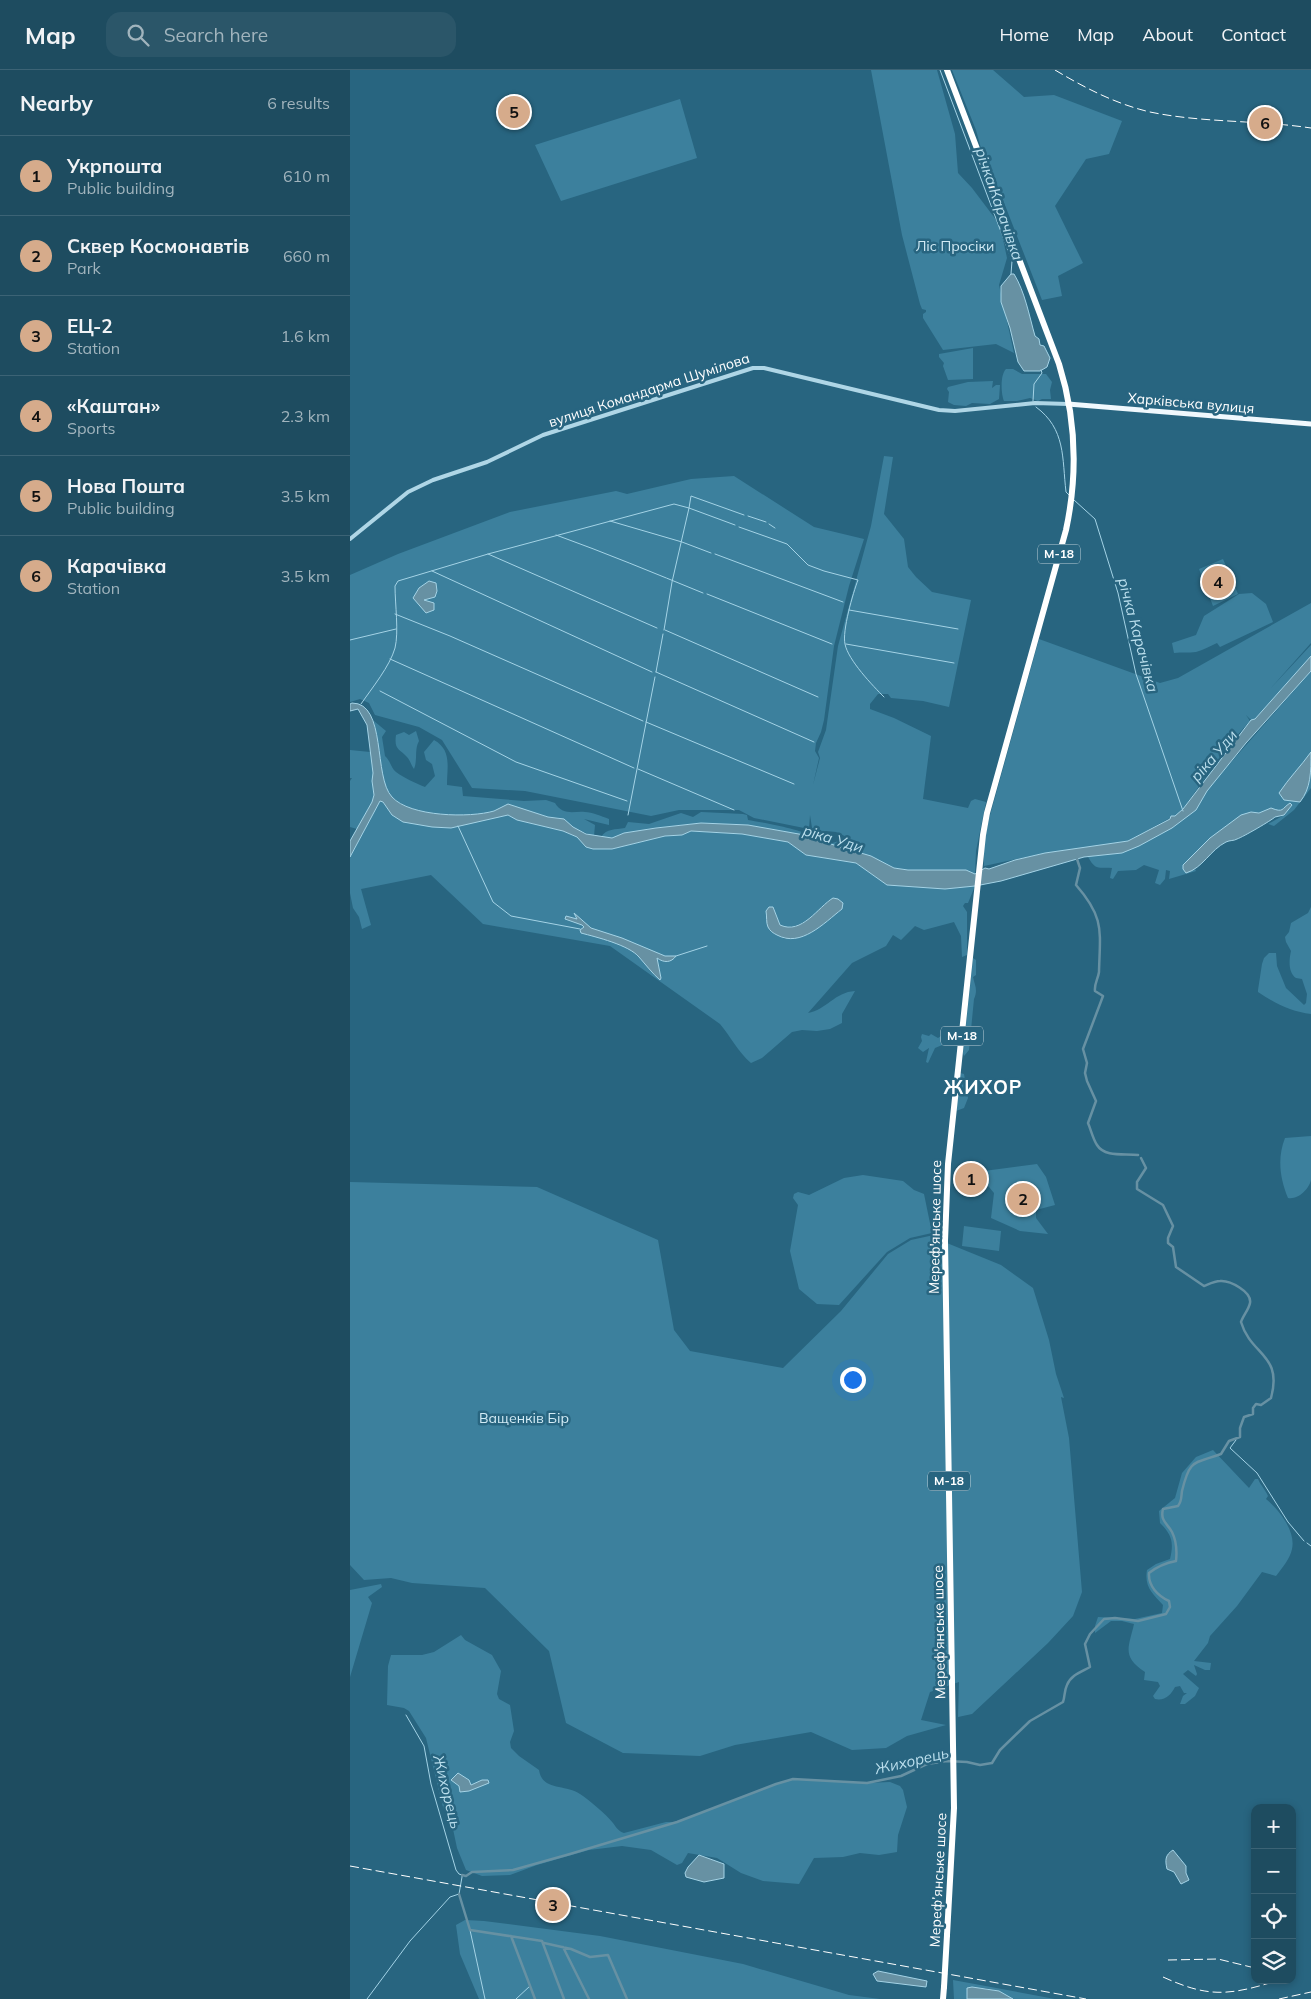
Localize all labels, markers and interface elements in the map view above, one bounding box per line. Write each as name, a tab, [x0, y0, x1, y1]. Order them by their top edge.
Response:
search box	[106, 12, 456, 57]
text: Map	[25, 20, 76, 50]
icon: search	[124, 21, 152, 49]
text: Search here	[164, 23, 268, 47]
text: Home	[999, 23, 1049, 46]
text: Map	[1077, 23, 1114, 46]
text: About	[1142, 23, 1193, 46]
text: Contact	[1221, 23, 1286, 46]
text: Nearby	[20, 90, 93, 116]
text: 6 results	[267, 93, 330, 113]
pin: 5	[498, 93, 530, 131]
pin: 6	[1249, 104, 1281, 142]
water label: річка Карачівка	[971, 145, 1028, 262]
text: Укрпошта	[67, 154, 162, 178]
text: 1	[31, 166, 41, 186]
text: 610 m	[283, 166, 330, 186]
text: Public building	[67, 178, 175, 198]
text: Сквер Космонавтів	[67, 234, 249, 258]
park label: Ліс Просіки	[916, 237, 994, 255]
text: 2	[31, 246, 41, 266]
text: 660 m	[283, 246, 330, 266]
text: Park	[67, 258, 101, 278]
text: ЕЦ-2	[67, 314, 113, 338]
text: 3	[31, 326, 41, 346]
text: 1.6 km	[281, 326, 330, 346]
text: Station	[67, 338, 120, 358]
street label: вулиця Командарма Шумілова	[546, 349, 752, 431]
street label: Харківська вулиця	[1127, 388, 1255, 418]
text: «Каштан»	[67, 394, 160, 418]
text: 4	[31, 406, 41, 426]
text: 2.3 km	[281, 406, 330, 426]
text: Sports	[67, 418, 115, 438]
text: Нова Пошта	[67, 474, 185, 498]
text: 5	[31, 486, 41, 506]
text: 3.5 km	[281, 486, 330, 506]
text: Public building	[67, 498, 175, 518]
road number: М-18	[1038, 544, 1080, 564]
text: Карачівка	[67, 554, 166, 578]
pin: 4	[1202, 563, 1234, 601]
text: 6	[31, 566, 41, 586]
text: 3.5 km	[281, 566, 330, 586]
water label: річка Карачівка	[1114, 576, 1163, 694]
text: Station	[67, 578, 120, 598]
water label: ріка Уди	[1186, 726, 1241, 785]
water label: ріка Уди	[801, 820, 866, 857]
road number: М-18	[941, 1026, 983, 1046]
district label: ЖИХОР	[944, 1075, 1023, 1099]
street label: Мереф'янське шосе	[925, 1160, 945, 1294]
pin: 1	[955, 1160, 987, 1198]
pin: 2	[1007, 1180, 1039, 1218]
your location	[840, 1367, 866, 1393]
park label: Ващенків Бір	[479, 1409, 569, 1427]
road number: М-18	[928, 1472, 970, 1490]
street label: Мереф'янське шосе	[929, 1565, 949, 1699]
water label: Жихорець	[872, 1743, 951, 1778]
water label: Жихорець	[429, 1752, 466, 1831]
map controls	[1251, 1804, 1296, 1984]
button: +	[1251, 1804, 1296, 1849]
street label: Мереф’янське шосе	[925, 1812, 951, 1948]
button: −	[1251, 1849, 1296, 1894]
pin: 3	[537, 1886, 569, 1924]
button: locate	[1251, 1894, 1296, 1939]
button: layers	[1251, 1939, 1296, 1984]

